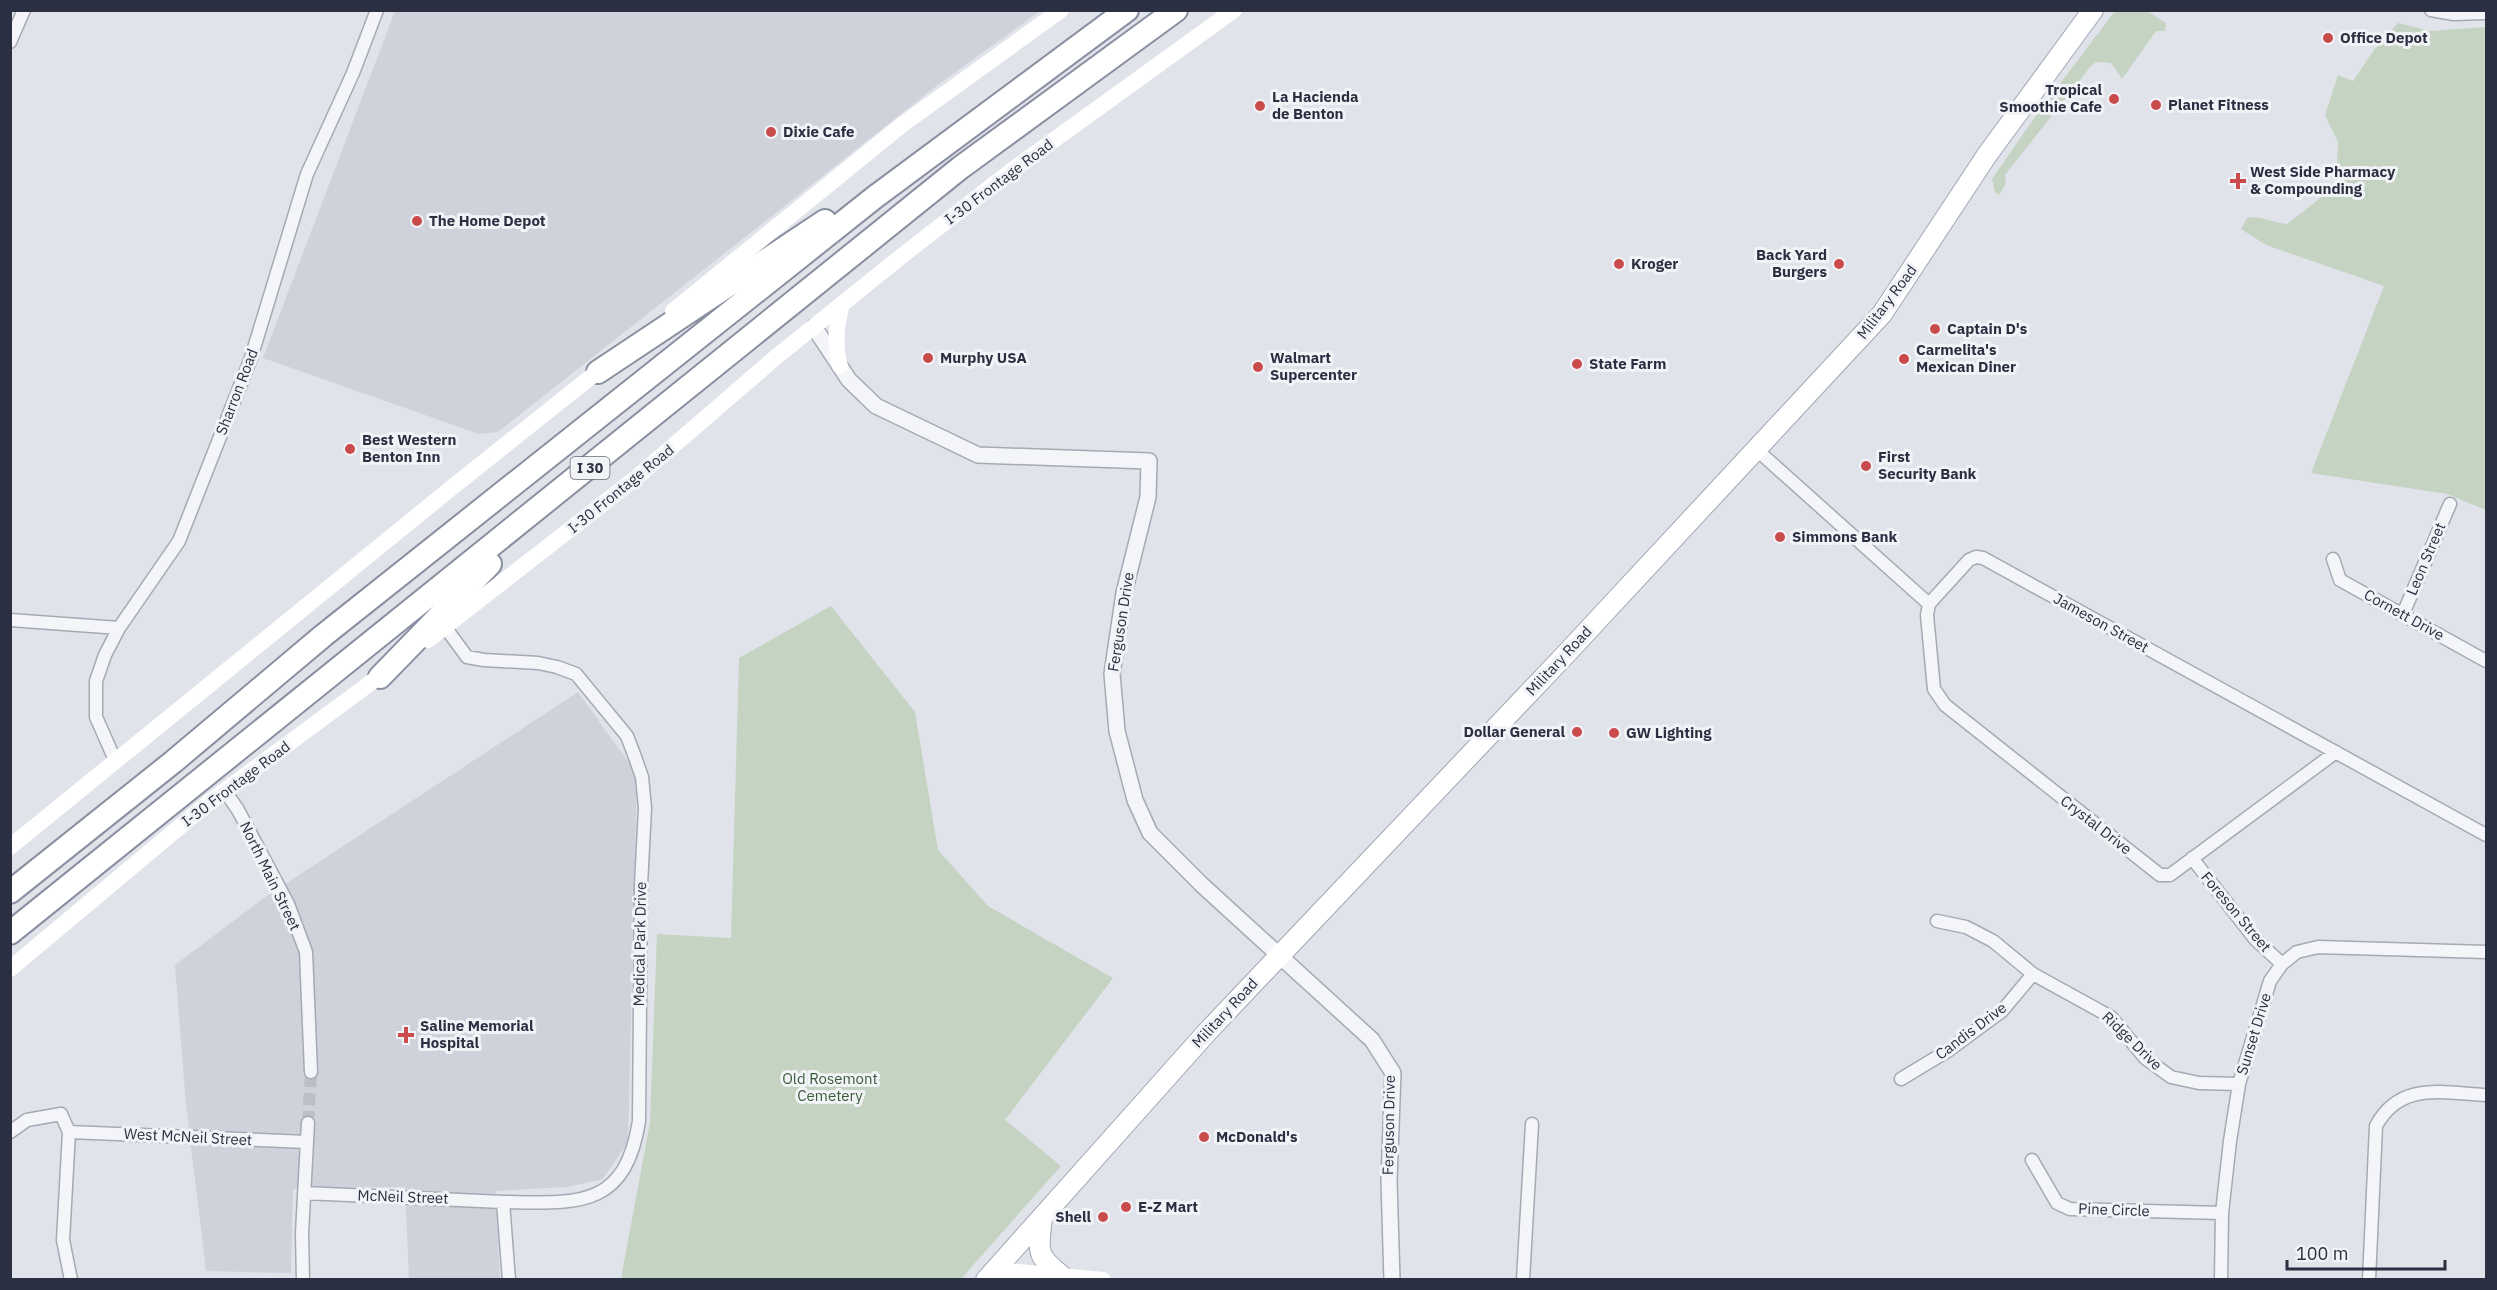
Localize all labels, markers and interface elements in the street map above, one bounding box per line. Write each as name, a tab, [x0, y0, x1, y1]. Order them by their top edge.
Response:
place label: Office Depot	[2340, 28, 2428, 47]
marker: Office Depot	[2321, 31, 2335, 45]
place label: Tropical Smoothie Cafe	[1999, 80, 2102, 116]
place label: La Hacienda de Benton	[1272, 87, 1359, 123]
marker: Tropical Smoothie Cafe	[2107, 92, 2121, 106]
place label: Planet Fitness	[2168, 95, 2269, 114]
marker: Planet Fitness	[2149, 98, 2163, 112]
marker: La Hacienda de Benton	[1253, 99, 1267, 113]
place label: Dixie Cafe	[783, 122, 855, 141]
marker: Dixie Cafe	[764, 125, 778, 139]
street label: I-30 Frontage Road	[941, 135, 1057, 229]
place label: West Side Pharmacy & Compounding	[2250, 162, 2395, 198]
marker: West Side Pharmacy & Compounding	[2231, 174, 2245, 188]
place label: The Home Depot	[429, 211, 546, 230]
marker: The Home Depot	[410, 214, 424, 228]
place label: Back Yard Burgers	[1756, 245, 1827, 281]
place label: Kroger	[1631, 254, 1678, 273]
marker: Kroger	[1612, 257, 1626, 271]
marker: Back Yard Burgers	[1832, 257, 1846, 271]
street label: Military Road	[1852, 261, 1921, 343]
place label: Captain D's	[1947, 319, 2028, 338]
marker: Captain D's	[1928, 322, 1942, 336]
place label: Carmelita's Mexican Diner	[1916, 340, 2016, 376]
street label: Sharron Road	[211, 346, 262, 438]
place label: Murphy USA	[940, 348, 1027, 367]
place label: Walmart Supercenter	[1270, 348, 1357, 384]
marker: Murphy USA	[921, 351, 935, 365]
marker: Carmelita's Mexican Diner	[1897, 352, 1911, 366]
place label: State Farm	[1589, 354, 1666, 373]
marker: State Farm	[1570, 357, 1584, 371]
marker: Walmart Supercenter	[1251, 360, 1265, 374]
place label: Best Western Benton Inn	[362, 430, 456, 466]
street label: I-30 Frontage Road	[564, 440, 678, 537]
marker: Best Western Benton Inn	[343, 442, 357, 456]
place label: First Security Bank	[1878, 447, 1977, 483]
road number: I 30	[570, 457, 610, 479]
marker: First Security Bank	[1859, 459, 1873, 473]
street label: Leon Street	[2402, 520, 2449, 598]
place label: Simmons Bank	[1792, 527, 1897, 546]
marker: Simmons Bank	[1773, 530, 1787, 544]
street label: Ferguson Drive	[1103, 571, 1138, 673]
street label: Cornett Drive	[2361, 585, 2448, 644]
street label: Jameson Street	[2050, 589, 2152, 657]
street label: Military Road	[1522, 622, 1596, 699]
place label: Dollar General	[1463, 722, 1565, 741]
place label: GW Lighting	[1626, 723, 1712, 742]
marker: Dollar General	[1570, 725, 1584, 739]
marker: GW Lighting	[1607, 726, 1621, 740]
street label: I-30 Frontage Road	[178, 737, 294, 831]
street label: Crystal Drive	[2057, 791, 2136, 858]
street label: North Main Street	[236, 818, 305, 933]
street label: Foreson Street	[2197, 868, 2275, 956]
street label: Medical Park Drive	[629, 881, 650, 1007]
street label: Military Road	[1188, 974, 1262, 1051]
street label: Sunset Drive	[2232, 990, 2275, 1077]
street label: Candis Drive	[1931, 998, 2010, 1063]
street label: Ridge Drive	[2098, 1007, 2166, 1074]
place label: Saline Memorial Hospital	[420, 1016, 534, 1052]
marker: Saline Memorial Hospital	[397, 1026, 415, 1044]
park label: Old Rosemont Cemetery	[782, 1069, 878, 1105]
street label: Ferguson Drive	[1378, 1075, 1399, 1175]
street label: West McNeil Street	[123, 1124, 253, 1149]
place label: McDonald's	[1216, 1127, 1298, 1146]
marker: McDonald's	[1197, 1130, 1211, 1144]
street label: McNeil Street	[357, 1185, 449, 1208]
place label: E-Z Mart	[1138, 1197, 1198, 1216]
street label: Pine Circle	[2078, 1199, 2150, 1220]
marker: E-Z Mart	[1119, 1200, 1133, 1214]
place label: Shell	[1055, 1207, 1091, 1226]
marker: Shell	[1096, 1210, 1110, 1224]
scale bar	[2287, 1233, 2444, 1271]
text: 100 m	[2296, 1242, 2348, 1265]

